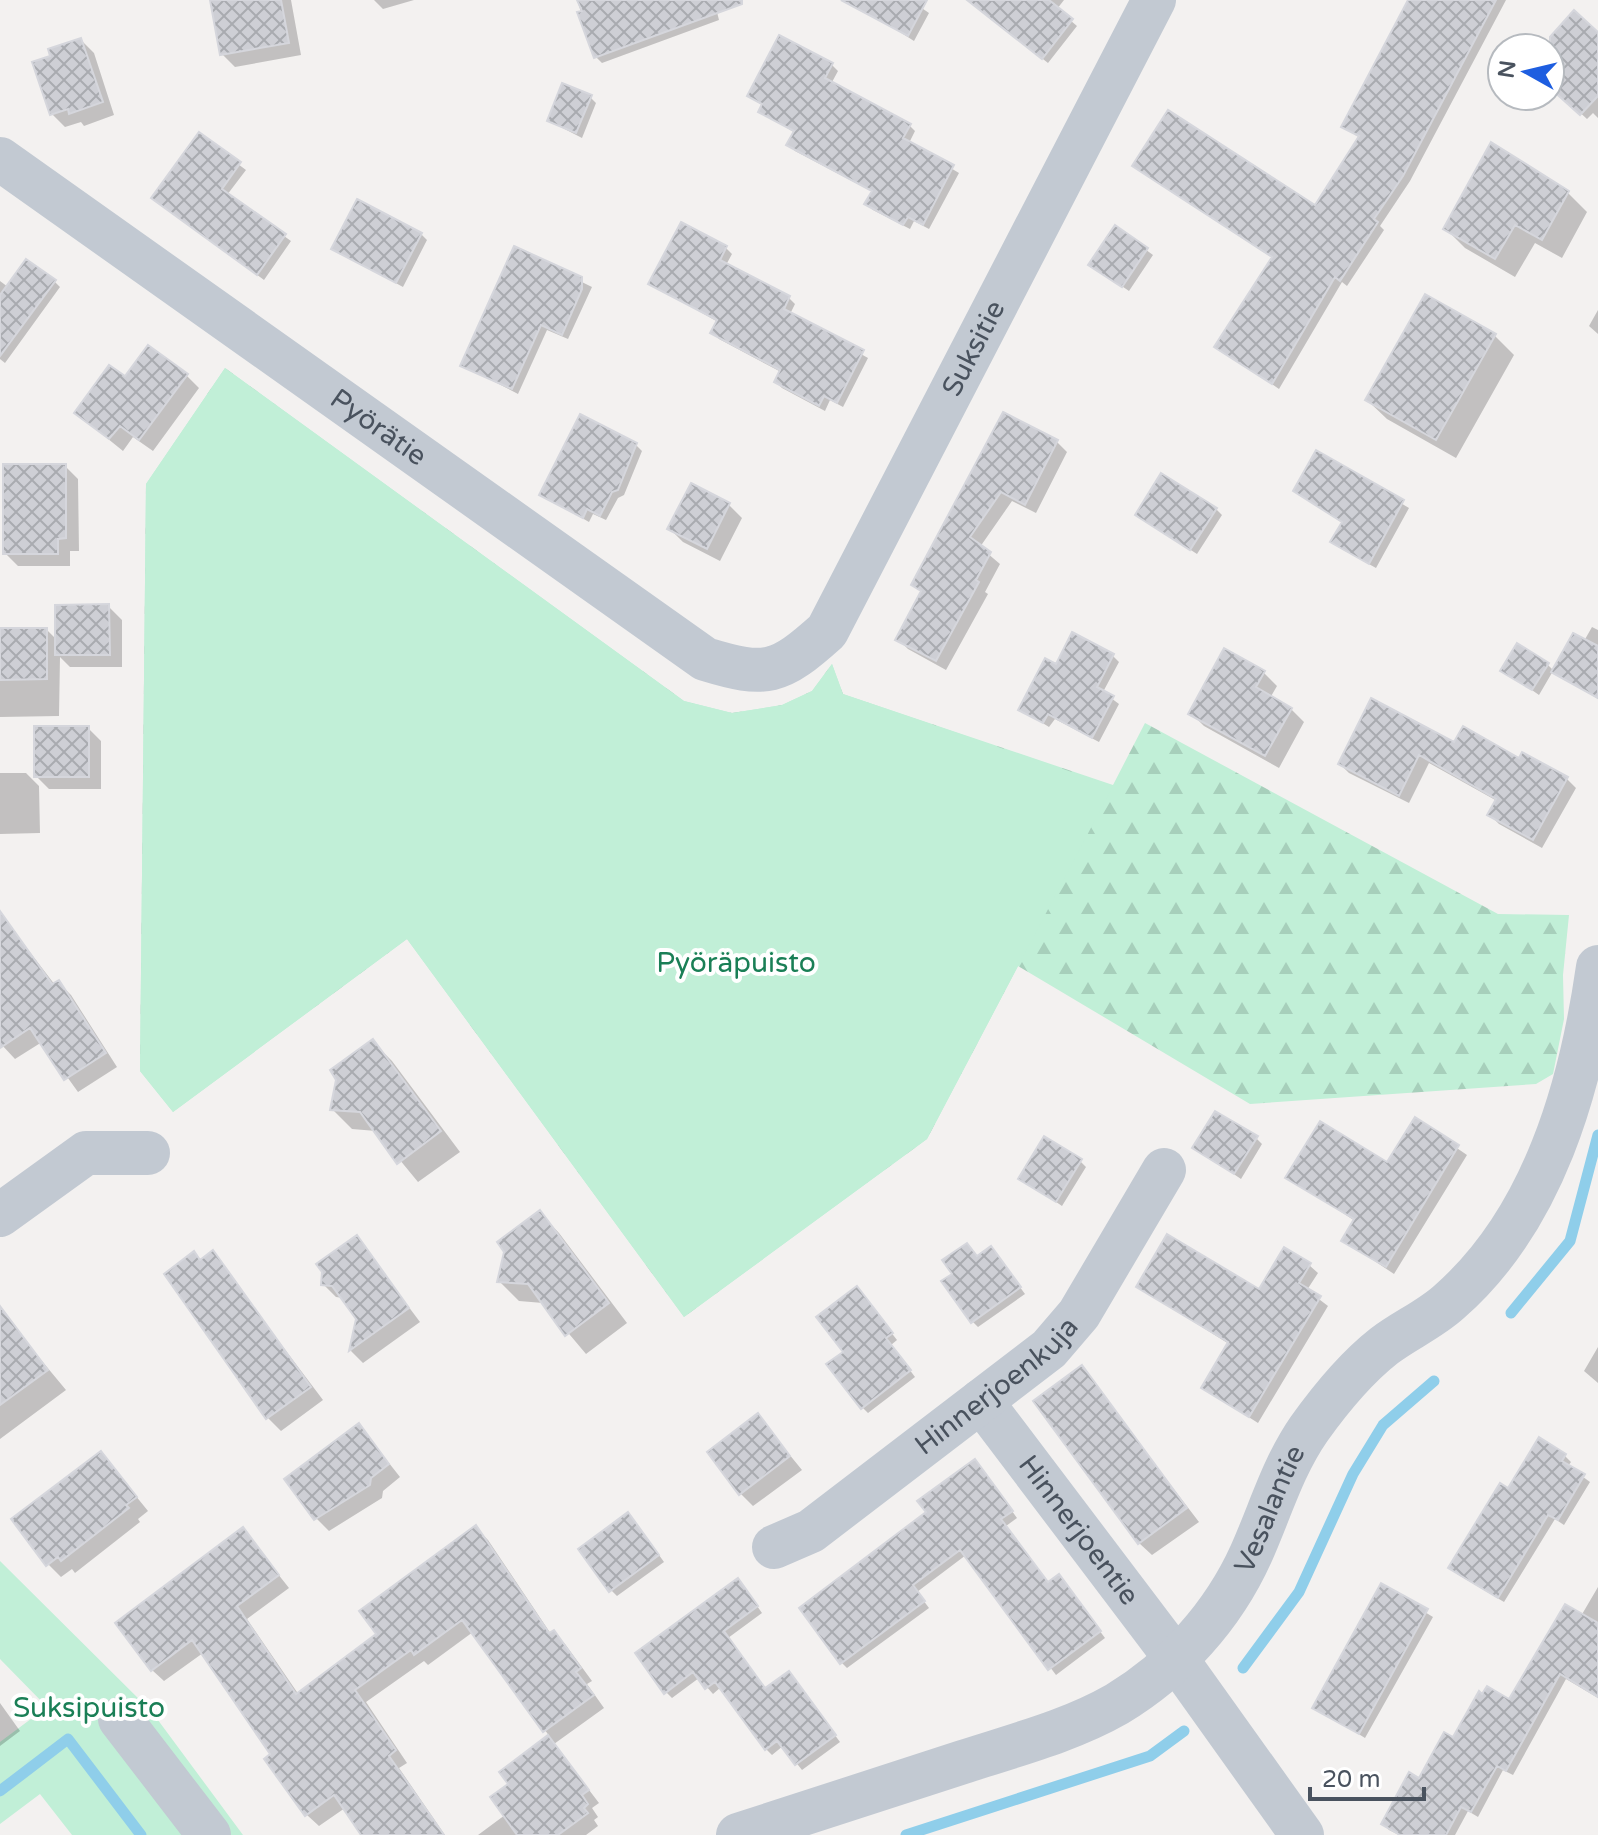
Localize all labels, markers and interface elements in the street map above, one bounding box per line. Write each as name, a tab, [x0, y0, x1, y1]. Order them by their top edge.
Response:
north arrow	[1486, 32, 1566, 112]
text: N	[1493, 59, 1521, 80]
street label: Suksitie	[935, 295, 1012, 402]
street label: Pyörätie	[324, 382, 433, 473]
park label: Pyöräpuisto	[656, 946, 816, 980]
street label: Hinnerjoenkuja	[908, 1310, 1086, 1462]
street label: Vesalantie	[1227, 1439, 1312, 1579]
street label: Hinnerjoentie	[1011, 1449, 1146, 1612]
park label: Suksipuisto	[13, 1691, 165, 1725]
scale bar	[1310, 1751, 1424, 1801]
text: 20 m	[1322, 1765, 1380, 1794]

